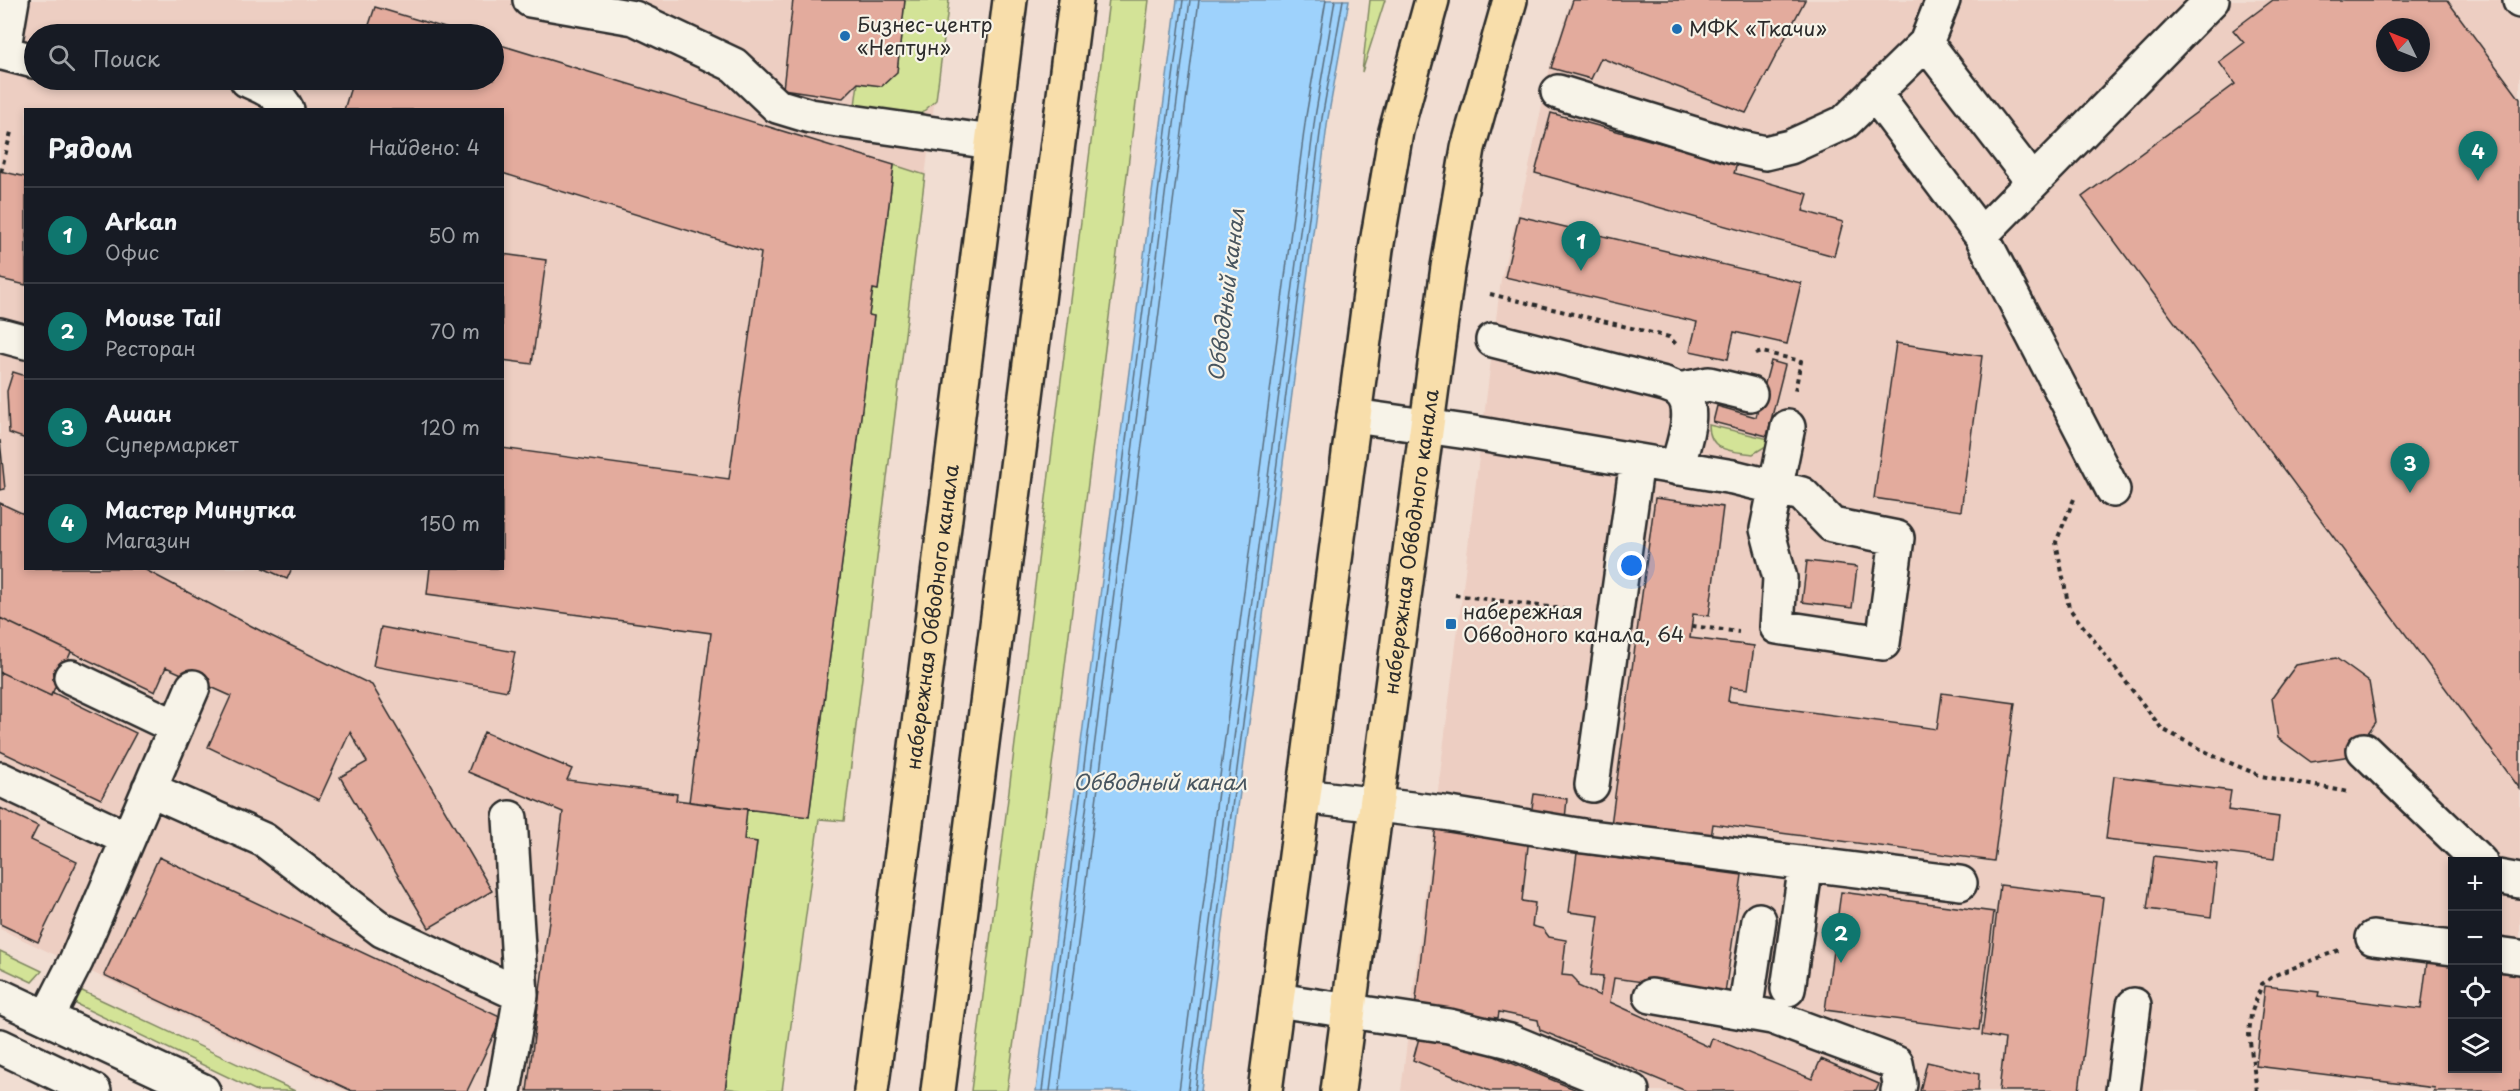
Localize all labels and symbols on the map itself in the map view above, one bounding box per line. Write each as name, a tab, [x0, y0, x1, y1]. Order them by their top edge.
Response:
place label: Бизнес-центр «Нептун»	[857, 9, 993, 62]
place label: МФК «Ткачи»	[1689, 13, 1827, 43]
north arrow	[2376, 18, 2430, 72]
marker: МФК «Ткачи»	[1670, 22, 1684, 36]
marker: Бизнес-центр «Нептун»	[838, 29, 852, 43]
pin: 4	[2458, 132, 2498, 181]
water label: Обводный канал	[1199, 206, 1252, 383]
pin: 1	[1562, 222, 1600, 271]
street label: набережная Обводного канала	[1375, 387, 1446, 696]
pin: 3	[2390, 444, 2430, 493]
street label: набережная Обводного канала	[897, 462, 966, 771]
your location	[1617, 551, 1646, 580]
place label: набережная Обводного канала, 64	[1463, 596, 1684, 649]
marker: набережная Обводного канала, 64	[1444, 617, 1458, 631]
water label: Обводный канал	[1073, 765, 1247, 797]
pin: 2	[1822, 914, 1860, 963]

